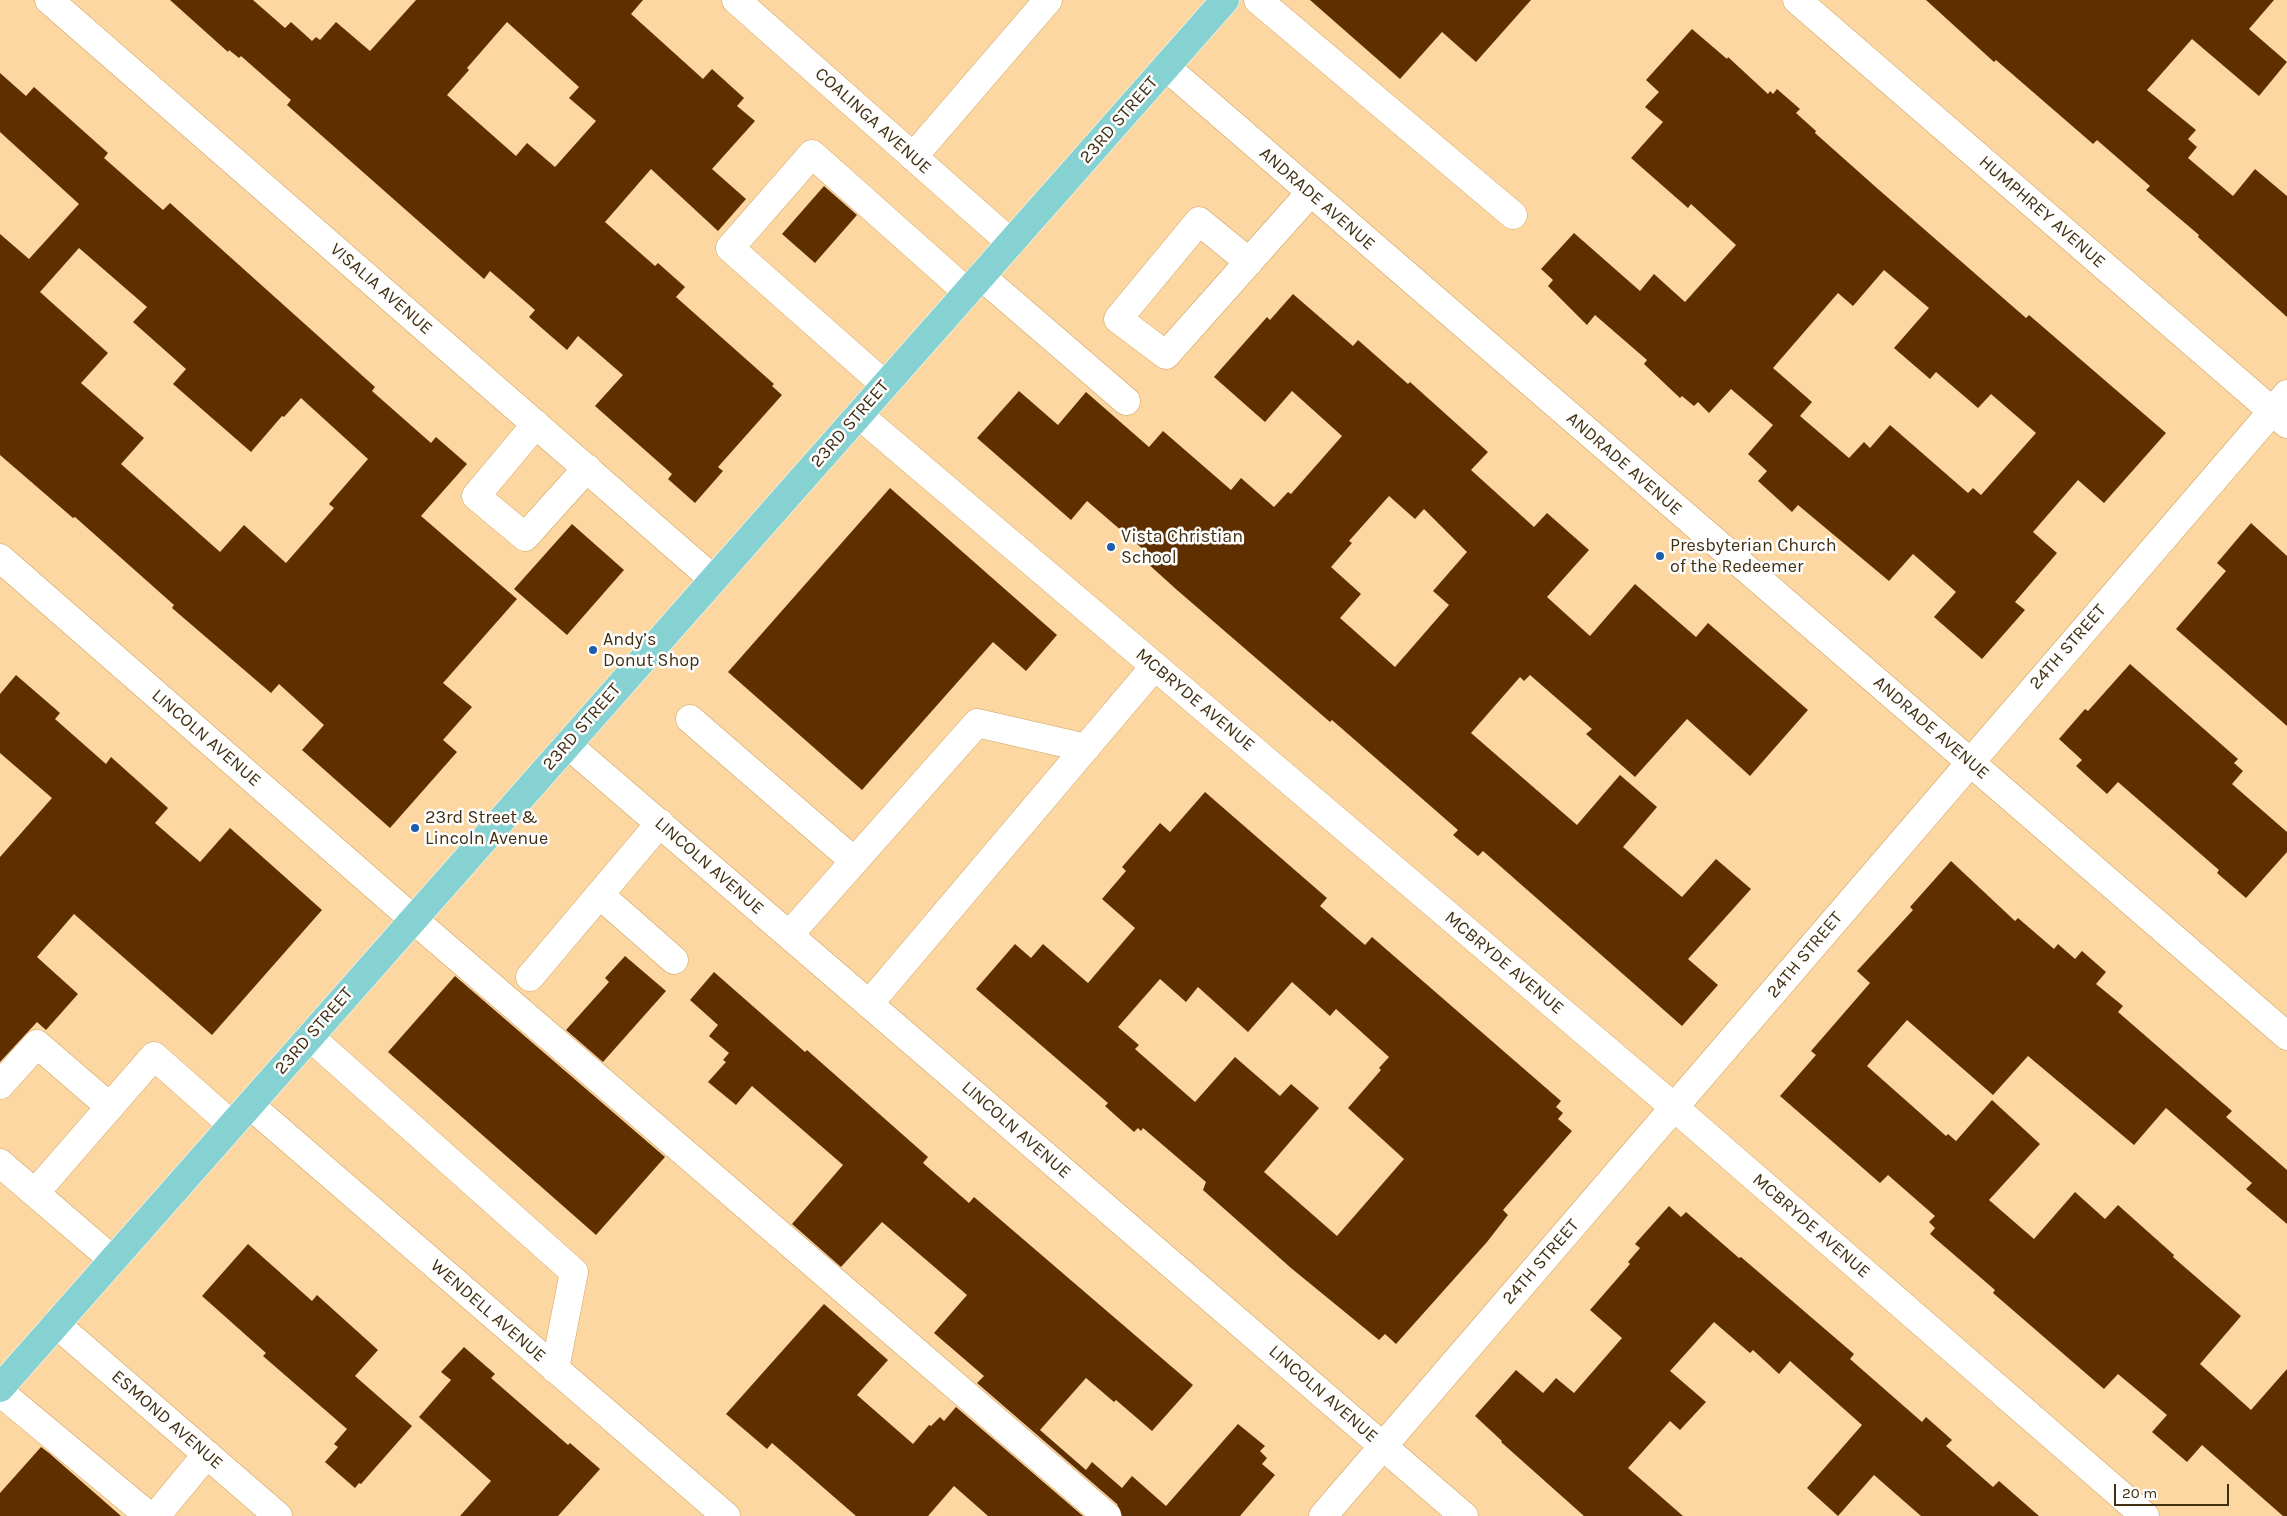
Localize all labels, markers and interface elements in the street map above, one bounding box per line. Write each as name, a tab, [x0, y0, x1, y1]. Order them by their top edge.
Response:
street label: COALINGA AVENUE	[810, 63, 936, 179]
street label: 23RD STREET	[1075, 72, 1163, 168]
street label: ANDRADE AVENUE	[1255, 143, 1379, 255]
street label: HUMPHREY AVENUE	[1974, 151, 2110, 273]
street label: VISALIA AVENUE	[325, 239, 437, 339]
street label: 23RD STREET	[806, 376, 894, 472]
street label: ANDRADE AVENUE	[1562, 408, 1686, 520]
place label: Vista Christian School	[1121, 526, 1243, 568]
place label: Presbyterian Church of the Redeemer	[1670, 535, 1837, 578]
marker: Vista Christian School	[1105, 541, 1117, 553]
marker: Presbyterian Church of the Redeemer	[1654, 550, 1666, 562]
street label: 24TH STREET	[2025, 600, 2111, 694]
place label: Andy’s Donut Shop	[603, 629, 700, 672]
marker: Andy’s Donut Shop	[587, 644, 599, 656]
street label: MCBRYDE AVENUE	[1131, 644, 1259, 756]
street label: ANDRADE AVENUE	[1869, 672, 1993, 784]
street label: 23RD STREET	[538, 679, 626, 775]
street label: LINCOLN AVENUE	[147, 685, 265, 791]
place label: 23rd Street & Lincoln Avenue	[425, 807, 548, 850]
street label: LINCOLN AVENUE	[650, 813, 768, 919]
marker: 23rd Street & Lincoln Avenue	[409, 822, 421, 834]
street label: MCBRYDE AVENUE	[1440, 907, 1568, 1019]
street label: 24TH STREET	[1763, 907, 1847, 1003]
street label: 23RD STREET	[270, 983, 358, 1079]
street label: LINCOLN AVENUE	[957, 1077, 1075, 1183]
street label: MCBRYDE AVENUE	[1748, 1169, 1874, 1283]
street label: 24TH STREET	[1498, 1215, 1584, 1309]
street label: WENDELL AVENUE	[426, 1255, 550, 1367]
street label: LINCOLN AVENUE	[1264, 1341, 1382, 1447]
street label: ESMOND AVENUE	[107, 1366, 227, 1474]
scale bar	[2117, 1474, 2232, 1506]
text: 20 m	[2122, 1484, 2157, 1502]

